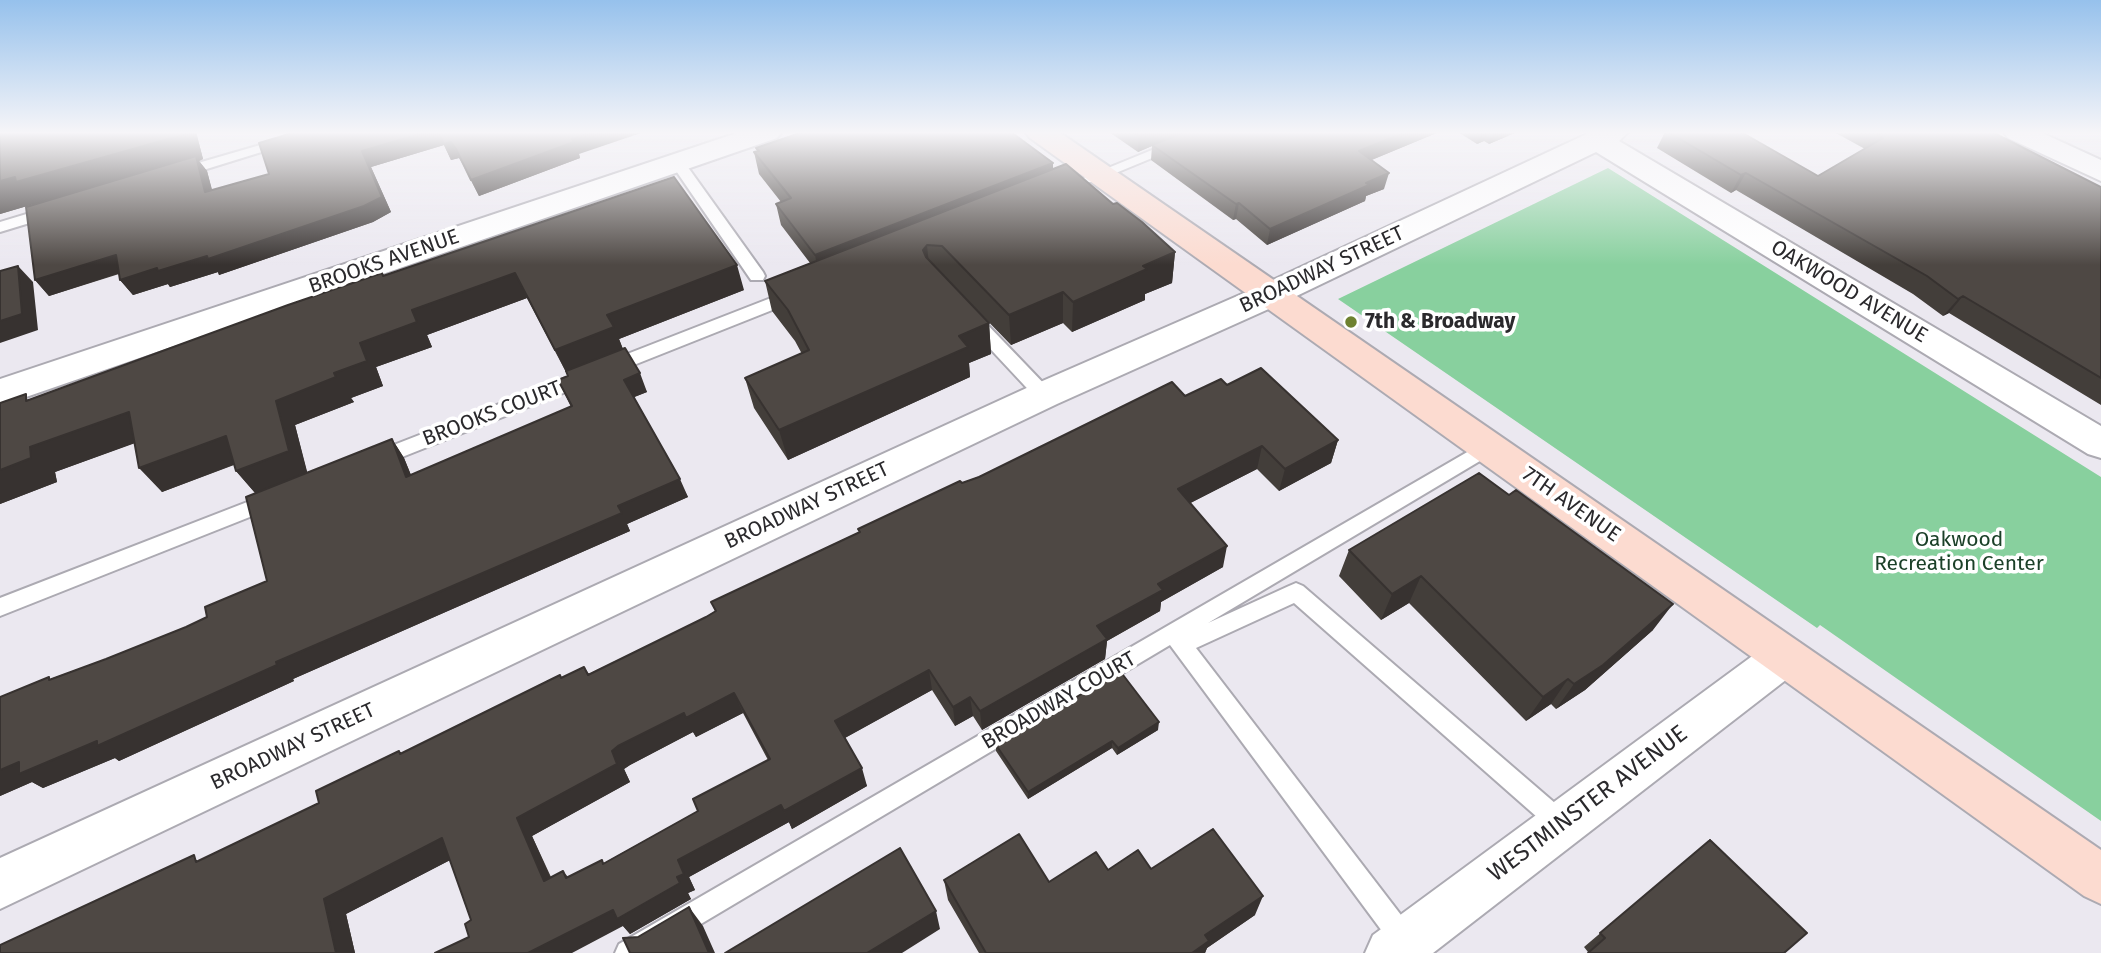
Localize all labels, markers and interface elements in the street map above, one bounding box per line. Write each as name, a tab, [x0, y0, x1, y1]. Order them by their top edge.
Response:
street label: BROADWAY STREET	[1236, 221, 1408, 319]
street label: BROOKS AVENUE	[305, 224, 463, 300]
street label: OAKWOOD AVENUE	[1766, 235, 1932, 349]
place label: 7th & Broadway	[1365, 309, 1515, 335]
marker: 7th & Broadway	[1343, 314, 1359, 330]
street label: BROOKS COURT	[419, 376, 565, 452]
street label: BROADWAY STREET	[721, 457, 893, 555]
street label: 7TH AVENUE	[1517, 462, 1625, 548]
park label: Oakwood Recreation Center	[1874, 527, 2044, 577]
street label: BROADWAY COURT	[978, 647, 1140, 755]
street label: BROADWAY STREET	[207, 698, 379, 796]
street label: WESTMINSTER AVENUE	[1483, 720, 1693, 888]

